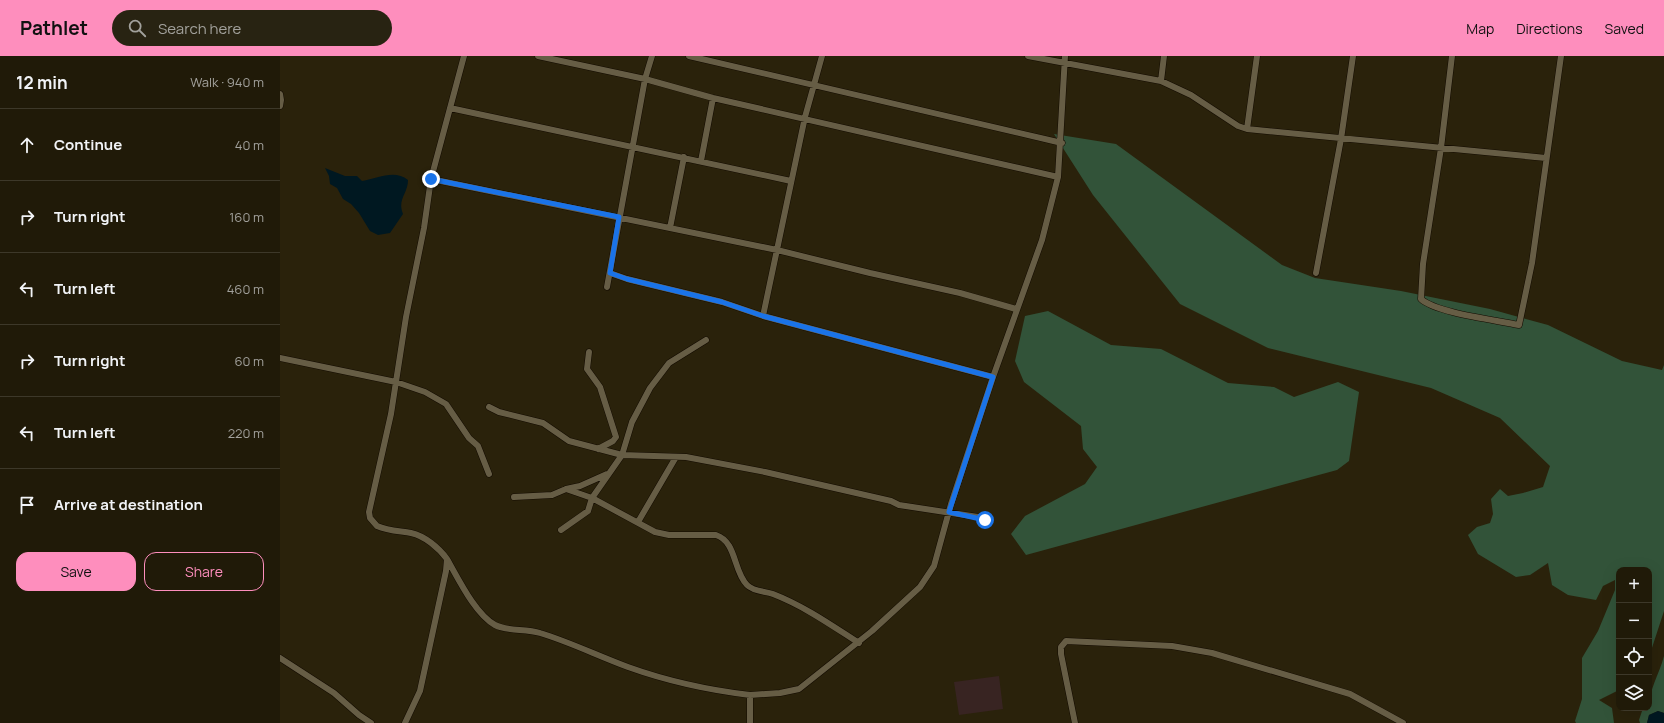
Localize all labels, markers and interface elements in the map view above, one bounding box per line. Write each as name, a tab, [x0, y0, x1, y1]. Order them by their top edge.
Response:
search box	[112, 10, 392, 46]
text: Pathlet	[20, 15, 88, 41]
icon: search	[126, 17, 148, 39]
text: Search here	[158, 18, 241, 39]
text: Map	[1466, 19, 1494, 38]
text: Directions	[1516, 19, 1583, 38]
text: Saved	[1605, 19, 1644, 38]
text: 12 min	[16, 71, 68, 94]
text: Walk · 940 m	[190, 73, 264, 91]
icon: ahead	[16, 134, 38, 156]
text: Continue	[54, 134, 122, 155]
text: 40 m	[235, 136, 264, 154]
route end	[422, 170, 440, 188]
icon: right	[16, 206, 38, 228]
text: Turn right	[54, 206, 125, 227]
text: 160 m	[229, 208, 264, 226]
icon: left	[16, 278, 38, 300]
text: Turn left	[54, 278, 116, 299]
text: 460 m	[227, 280, 264, 298]
icon: right	[16, 350, 38, 372]
text: Turn right	[54, 350, 125, 371]
text: 60 m	[234, 352, 264, 370]
icon: left	[16, 422, 38, 444]
text: Turn left	[54, 422, 116, 443]
text: 220 m	[228, 424, 264, 442]
icon: arrive	[16, 494, 38, 516]
text: Arrive at destination	[54, 494, 203, 515]
route start	[976, 511, 994, 529]
button: Save	[16, 552, 136, 591]
button: Share	[144, 552, 264, 591]
map controls	[1616, 567, 1652, 711]
button: +	[1616, 567, 1652, 603]
button: −	[1616, 603, 1652, 639]
button: locate	[1616, 639, 1652, 675]
button: layers	[1616, 675, 1652, 711]

